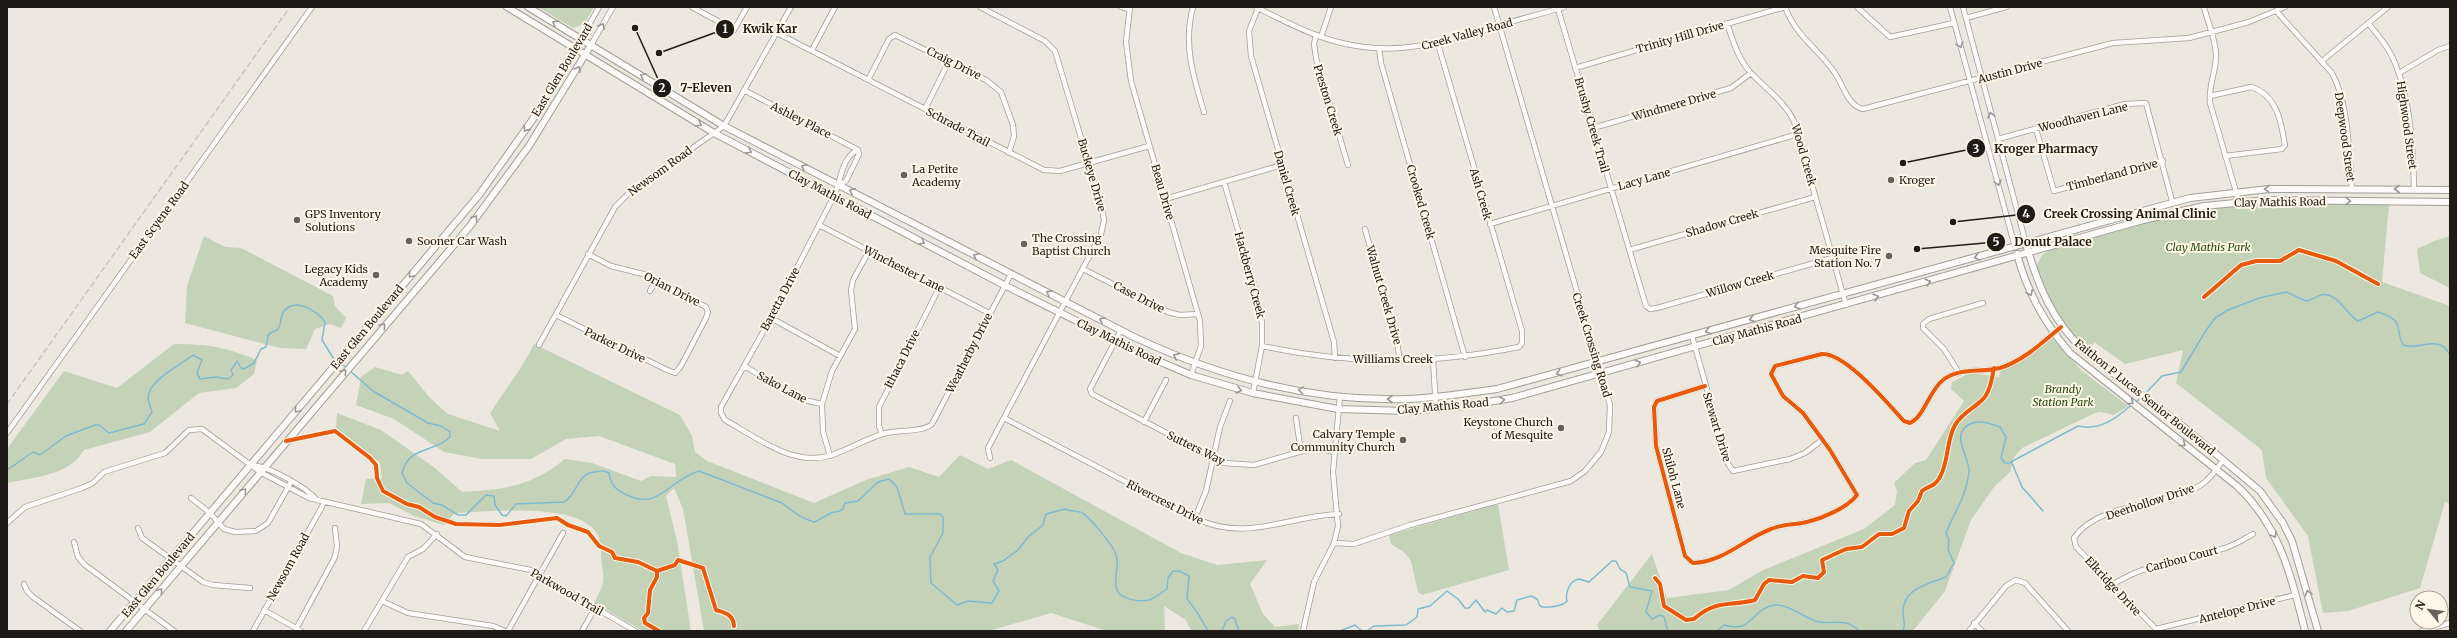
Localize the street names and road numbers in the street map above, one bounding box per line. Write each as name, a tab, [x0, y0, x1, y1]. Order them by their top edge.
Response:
street label: Creek Valley Road	[1420, 15, 1515, 53]
street label: Trinity Hill Drive	[1635, 18, 1726, 56]
street label: East Glen Boulevard	[529, 21, 595, 119]
street label: Craig Drive	[925, 43, 984, 83]
street label: Austin Drive	[1975, 56, 2044, 87]
street label: Preston Creek	[1311, 63, 1345, 137]
street label: Brushy Creek Trail	[1572, 76, 1612, 175]
street label: Highwood Street	[2394, 80, 2420, 171]
street label: Windmere Drive	[1629, 86, 1718, 124]
street label: Deepwood Street	[2332, 91, 2358, 183]
street label: Ashley Place	[768, 98, 834, 141]
street label: Woodhaven Lane	[2036, 99, 2129, 135]
street label: Schrade Trail	[924, 104, 993, 150]
street label: Wood Creek	[1788, 122, 1819, 187]
street label: Buckeye Drive	[1075, 137, 1109, 213]
street label: Newsom Road	[625, 143, 695, 199]
street label: Daniel Creek	[1271, 149, 1303, 217]
street label: Timberland Drive	[2065, 156, 2159, 194]
street label: Beau Drive	[1148, 163, 1178, 222]
street label: Crooked Creek	[1404, 163, 1438, 241]
street label: Lacy Lane	[1616, 165, 1672, 193]
street label: Clay Mathis Road	[786, 166, 874, 222]
street label: Ash Creek	[1467, 166, 1495, 222]
street label: East Scyene Road	[126, 178, 192, 261]
street label: Clay Mathis Road	[2234, 194, 2326, 210]
street label: Shadow Creek	[1684, 206, 1760, 240]
street label: Hackberry Creek	[1232, 230, 1268, 320]
street label: Winchester Lane	[860, 242, 947, 296]
street label: Walnut Creek Drive	[1363, 243, 1405, 346]
street label: Baretta Drive	[757, 265, 803, 333]
street label: Willow Creek	[1704, 268, 1776, 301]
street label: Orian Drive	[642, 269, 703, 309]
street label: Case Drive	[1111, 278, 1167, 316]
street label: East Glen Boulevard	[328, 282, 407, 372]
street label: Creek Crossing Road	[1569, 291, 1615, 399]
street label: Weatherby Drive	[942, 310, 995, 396]
street label: Clay Mathis Road	[1711, 311, 1803, 349]
street label: Clay Mathis Road	[1075, 316, 1164, 369]
street label: Parker Drive	[582, 324, 648, 366]
street label: Ithaca Drive	[881, 327, 923, 391]
street label: Faithon P Lucas Senior Boulevard	[2072, 336, 2218, 458]
street label: Williams Creek	[1352, 352, 1433, 366]
street label: Sako Lane	[755, 368, 810, 406]
street label: Stewart Drive	[1700, 391, 1734, 464]
street label: Clay Mathis Road	[1397, 395, 1490, 417]
street label: Sutters Way	[1165, 428, 1228, 468]
street label: Shiloh Lane	[1659, 446, 1689, 510]
street label: Rivercrest Drive	[1124, 477, 1206, 528]
street label: Deerhollow Drive	[2104, 481, 2196, 523]
street label: East Glen Boulevard	[119, 530, 198, 620]
street label: Newsom Road	[264, 530, 313, 603]
street label: Caribou Court	[2144, 542, 2220, 575]
street label: Elkridge Drive	[2082, 553, 2144, 619]
street label: Parkwood Trail	[528, 566, 606, 619]
street label: Antelope Drive	[2196, 594, 2277, 627]

